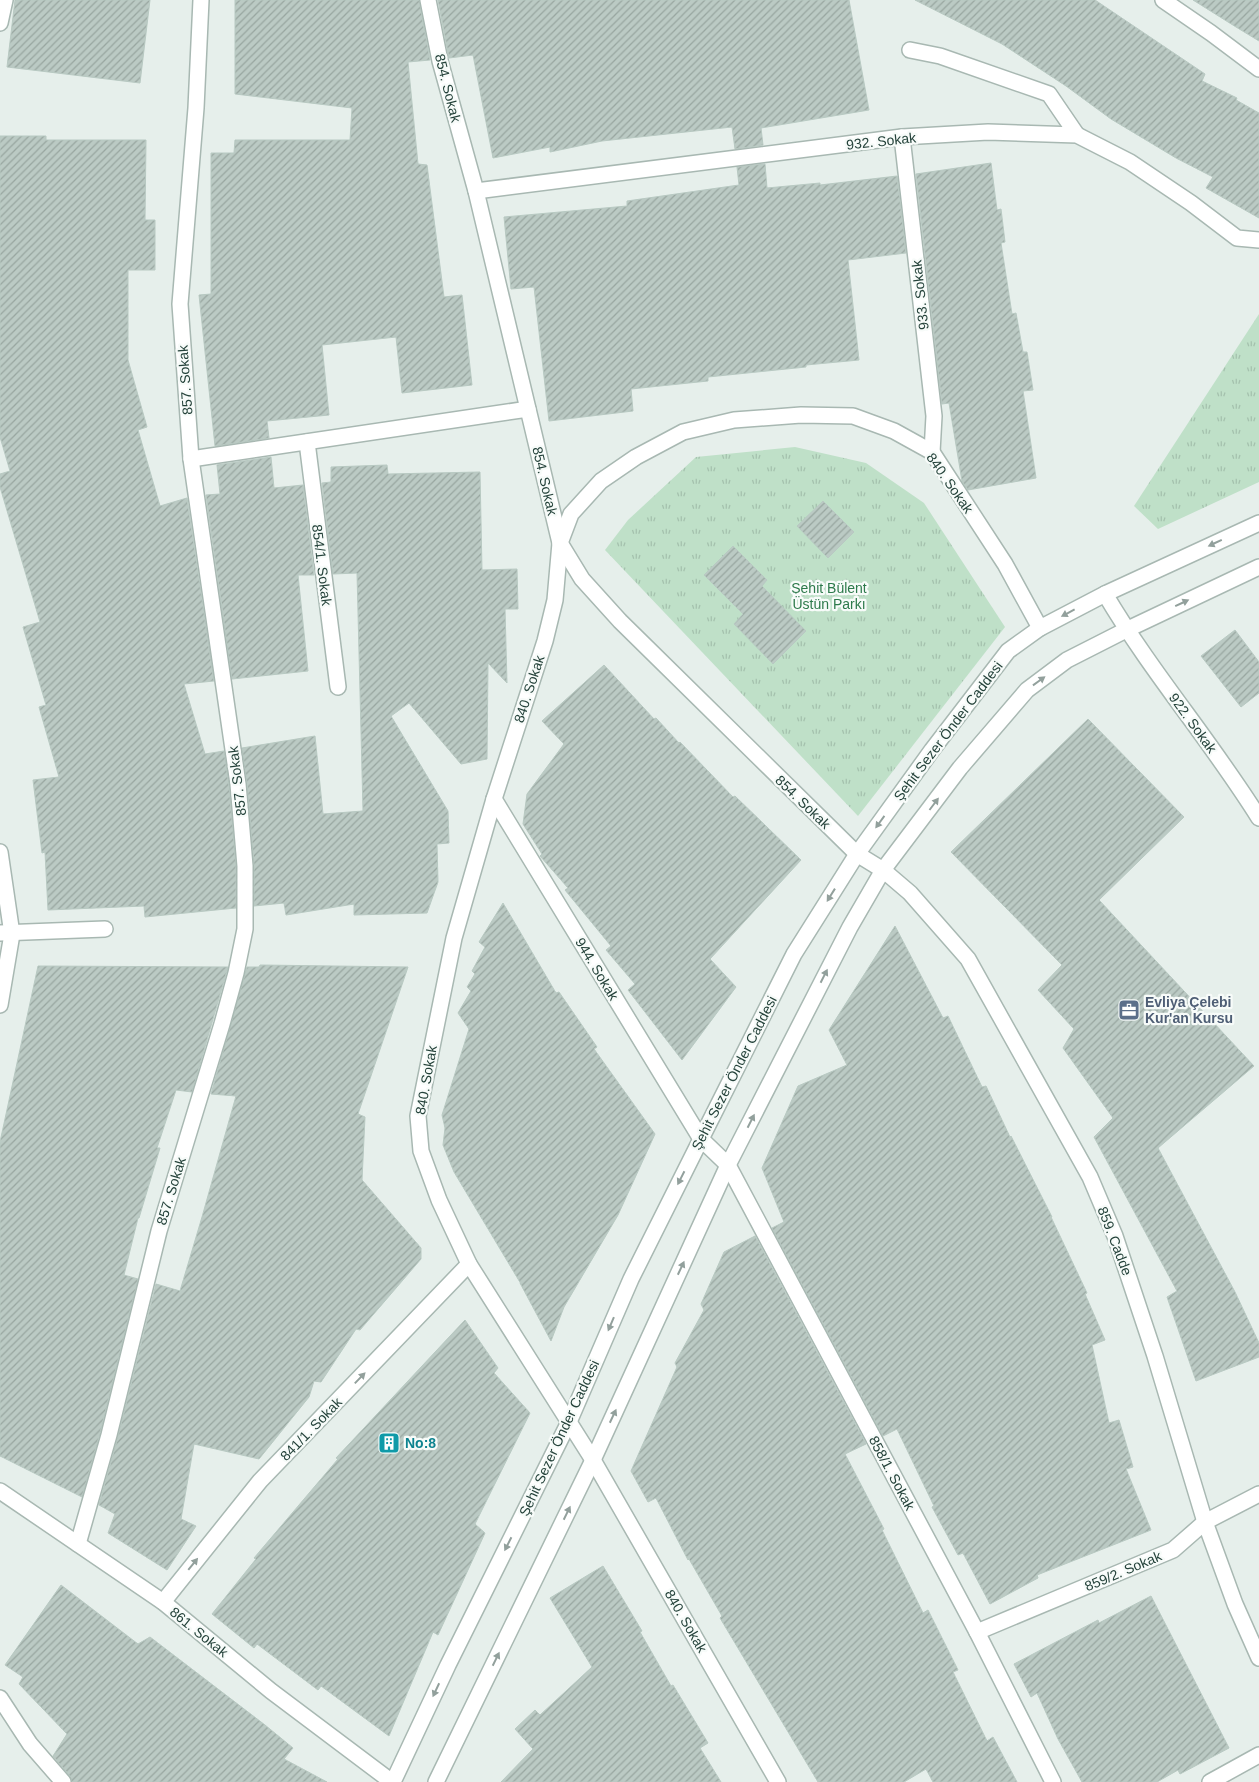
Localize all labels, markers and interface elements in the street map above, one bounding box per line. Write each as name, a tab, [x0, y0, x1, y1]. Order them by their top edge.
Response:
street label: 854. Sokak	[432, 52, 464, 125]
street label: 932. Sokak	[845, 129, 918, 153]
street label: 933. Sokak	[908, 258, 932, 331]
street label: 857. Sokak	[175, 344, 195, 416]
street label: 854. Sokak	[529, 445, 561, 518]
street label: 840. Sokak	[923, 450, 977, 517]
street label: 854/1. Sokak	[309, 523, 335, 608]
one-way arrow	[1208, 540, 1222, 548]
park label: Şehit Bülent Üstün Parkı	[791, 580, 867, 612]
one-way arrow	[1175, 599, 1189, 607]
one-way arrow	[1061, 609, 1075, 617]
street label: 840. Sokak	[511, 652, 548, 725]
street label: Şehit Sezer Önder Caddesi	[890, 658, 1006, 804]
one-way arrow	[1032, 676, 1046, 686]
street label: 922. Sokak	[1166, 690, 1221, 757]
street label: 857. Sokak	[225, 744, 249, 817]
street label: 854. Sokak	[772, 772, 834, 833]
one-way arrow	[928, 798, 939, 811]
one-way arrow	[875, 815, 885, 829]
one-way arrow	[826, 888, 835, 902]
street label: 944. Sokak	[572, 935, 622, 1004]
one-way arrow	[820, 969, 828, 983]
street label: Şehit Sezer Önder Caddesi	[687, 993, 780, 1153]
place label: Evliya Çelebi Kur'an Kursu	[1145, 994, 1233, 1026]
office icon: Evliya Çelebi Kur'an Kursu	[1117, 998, 1141, 1022]
street label: 840. Sokak	[412, 1043, 440, 1116]
one-way arrow	[747, 1114, 755, 1128]
street label: 857. Sokak	[153, 1154, 189, 1227]
one-way arrow	[677, 1171, 685, 1185]
street label: 859. Cadde	[1095, 1204, 1136, 1278]
one-way arrow	[677, 1261, 685, 1275]
one-way arrow	[607, 1317, 615, 1331]
street label: Şehit Sezer Önder Caddesi	[515, 1357, 602, 1519]
one-way arrow	[354, 1372, 366, 1384]
street label: 841/1. Sokak	[277, 1393, 346, 1464]
one-way arrow	[610, 1409, 618, 1423]
building icon: No:8	[377, 1431, 401, 1455]
street label: 858/1. Sokak	[866, 1433, 919, 1514]
place label: No:8	[405, 1435, 436, 1451]
one-way arrow	[563, 1506, 571, 1520]
one-way arrow	[504, 1537, 512, 1551]
street label: 859/2. Sokak	[1082, 1547, 1165, 1594]
one-way arrow	[188, 1558, 199, 1571]
street label: 840. Sokak	[662, 1587, 711, 1656]
street label: 861. Sokak	[167, 1604, 232, 1661]
one-way arrow	[492, 1652, 500, 1667]
one-way arrow	[432, 1683, 440, 1697]

